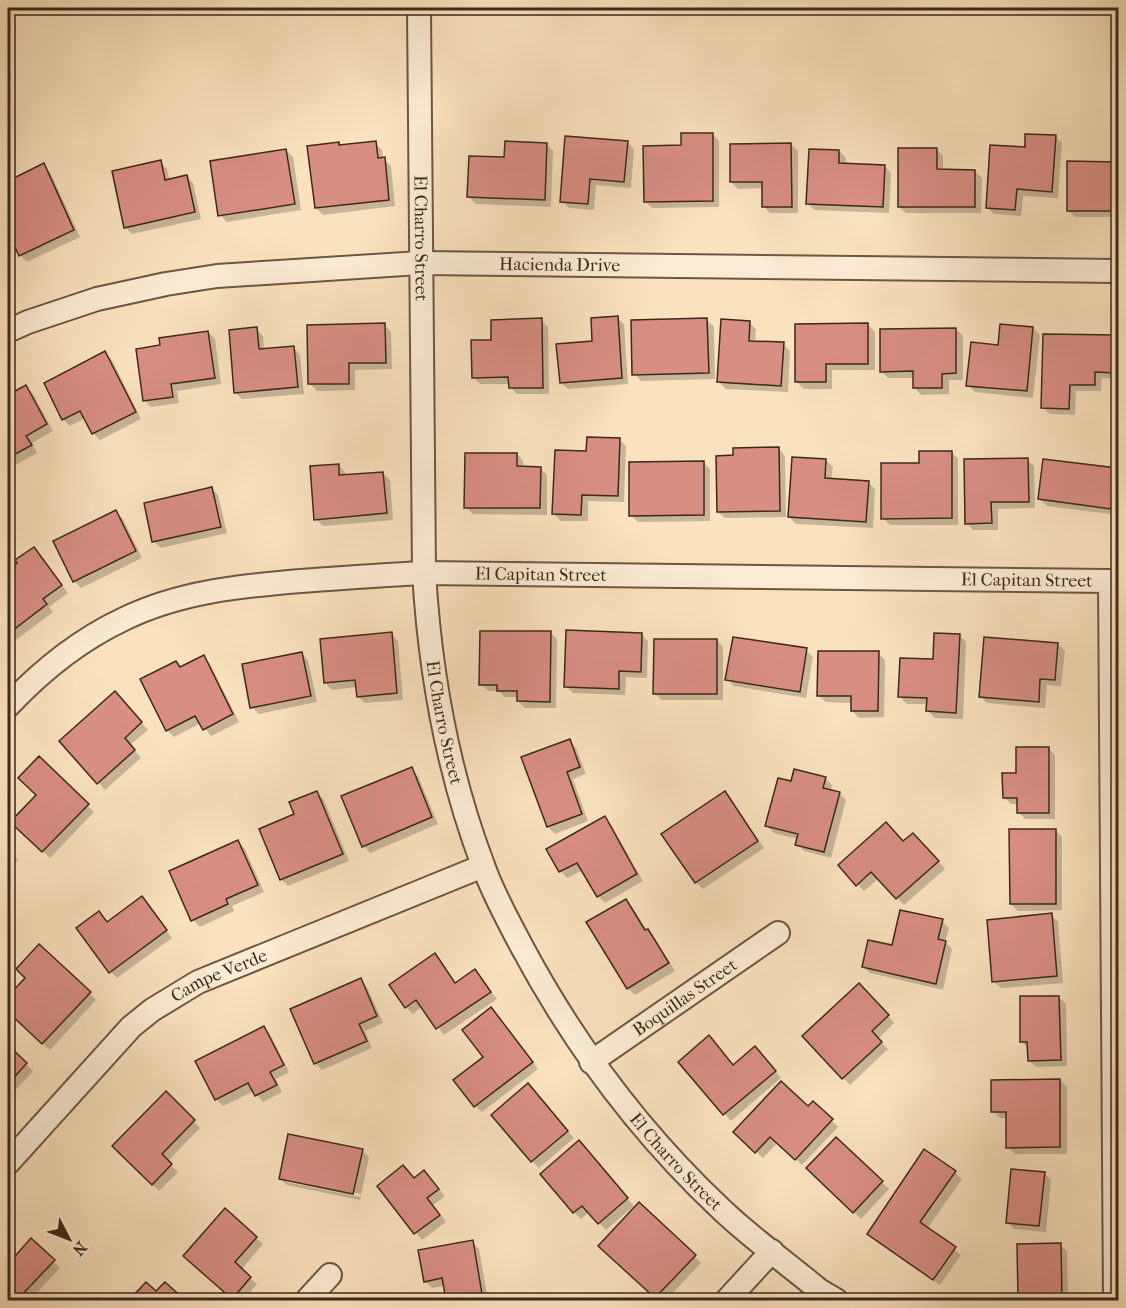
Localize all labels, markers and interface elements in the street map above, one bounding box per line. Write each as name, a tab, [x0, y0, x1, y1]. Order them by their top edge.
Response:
street label: El Charro Street	[410, 175, 432, 302]
street label: Hacienda Drive	[499, 253, 620, 276]
street label: El Capitan Street	[475, 563, 607, 586]
street label: El Capitan Street	[961, 569, 1093, 591]
street label: El Charro Street	[422, 659, 467, 787]
street label: Campe Verde	[167, 944, 270, 1007]
street label: Boquillas Street	[629, 954, 742, 1041]
street label: El Charro Street	[625, 1108, 727, 1215]
north arrow	[39, 1209, 99, 1269]
text: N	[68, 1238, 91, 1260]

